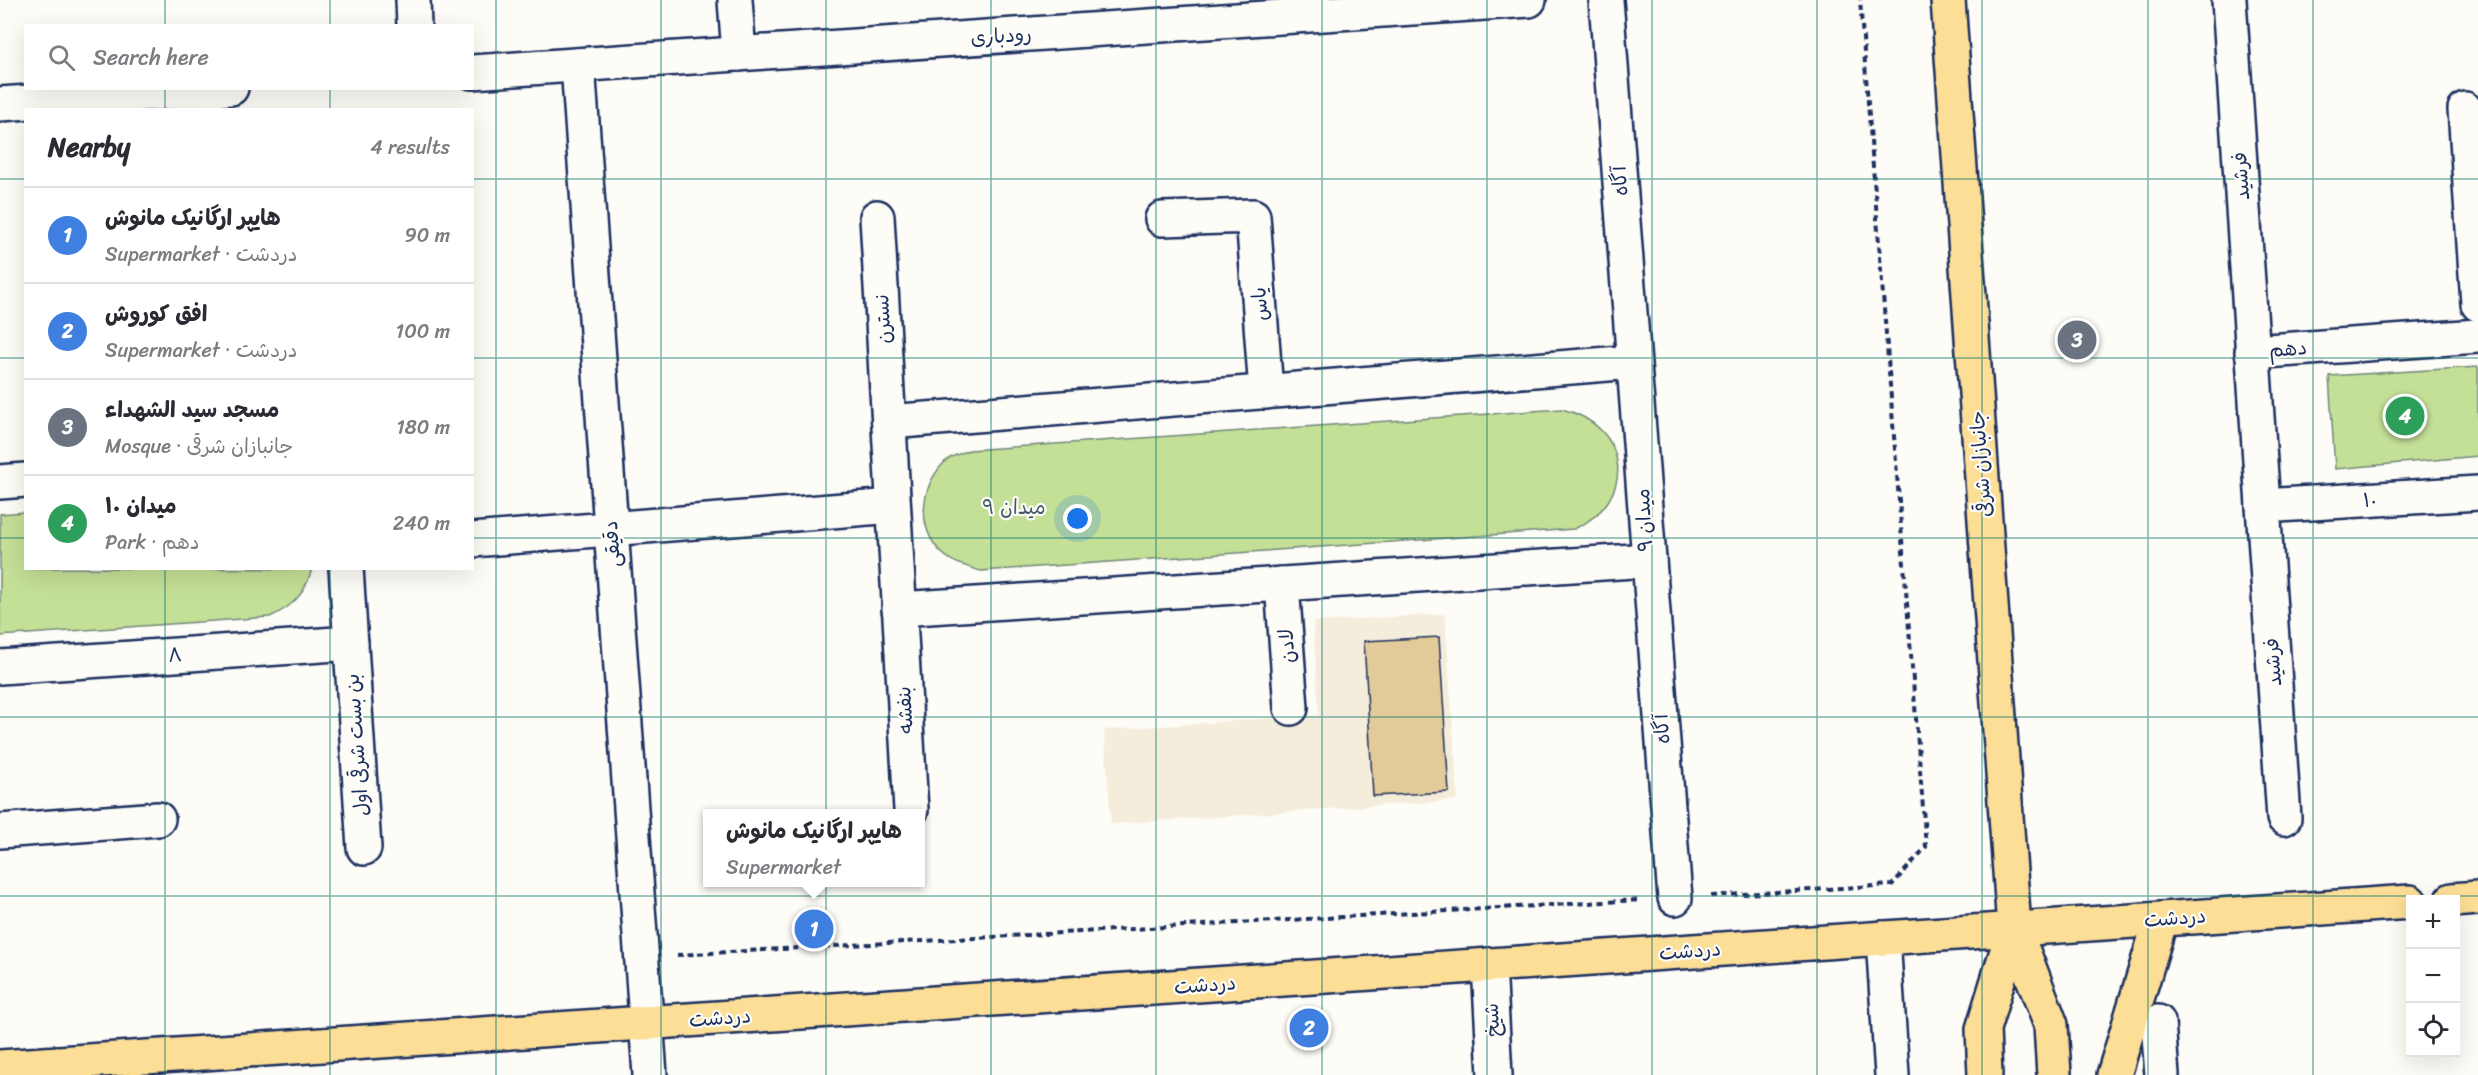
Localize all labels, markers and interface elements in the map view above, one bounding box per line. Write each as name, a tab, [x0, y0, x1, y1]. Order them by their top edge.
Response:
street label: رودباری	[969, 16, 1033, 56]
search box	[24, 24, 474, 90]
text: Search here	[93, 38, 209, 77]
icon: search	[45, 41, 78, 74]
text: Nearby	[48, 124, 130, 170]
text: 4 results	[370, 130, 450, 165]
street label: فرشید	[2222, 151, 2260, 201]
street label: آگاه	[1601, 164, 1639, 197]
text: هایپر ارگانیک مانوش	[105, 198, 281, 237]
text: 1	[63, 218, 72, 253]
text: 90 m	[405, 218, 450, 253]
text: Supermarket · دردشت	[105, 237, 298, 272]
street label: یاس	[1241, 286, 1279, 322]
street label: نسترن	[864, 293, 902, 345]
text: افق کوروش	[105, 294, 208, 333]
text: 2	[62, 314, 73, 349]
text: 100 m	[396, 314, 450, 349]
pin: 3	[2058, 318, 2096, 362]
street label: دهم	[2268, 330, 2308, 368]
text: Supermarket · دردشت	[105, 333, 298, 368]
text: مسجد سید الشهداء	[105, 390, 279, 429]
pin: 4	[2386, 394, 2424, 438]
text: 3	[62, 410, 73, 445]
text: 180 m	[396, 410, 450, 445]
street label: جانبازان شرقی	[1960, 410, 2002, 518]
text: Mosque · جانبازان شرقی	[105, 429, 293, 464]
street label: ۱۰	[2362, 482, 2378, 518]
text: میدان ۱۰	[105, 486, 177, 525]
street label: میدان ۹	[1625, 487, 1663, 553]
park label: میدان ۹	[982, 490, 1046, 525]
your location	[1063, 504, 1092, 533]
text: 4	[61, 506, 74, 541]
text: 240 m	[393, 506, 450, 541]
street label: دقیقی	[593, 520, 631, 568]
text: Park · دهم	[105, 525, 200, 560]
street label: لادن	[1268, 628, 1306, 664]
street label: ۸	[167, 637, 183, 673]
street label: فرشید	[2254, 637, 2292, 687]
street label: بن بست شرقی اول	[335, 673, 379, 817]
street label: بنفشه	[886, 685, 924, 735]
street label: آگاه	[1643, 712, 1681, 745]
popup	[703, 809, 925, 887]
text: هایپر ارگانیک مانوش	[726, 811, 902, 850]
text: Supermarket	[726, 850, 841, 885]
map controls	[2406, 895, 2460, 1057]
button: +	[2406, 895, 2460, 949]
street label: دردشت	[2143, 898, 2207, 938]
pin: 1	[794, 906, 834, 952]
street label: دردشت	[1658, 931, 1722, 971]
button: −	[2406, 949, 2460, 1003]
street label: دردشت	[1173, 965, 1237, 1005]
street label: دردشت	[688, 998, 752, 1038]
street label: شیخ	[1474, 1002, 1510, 1038]
button: locate	[2406, 1003, 2460, 1057]
pin: 2	[1290, 1006, 1328, 1050]

